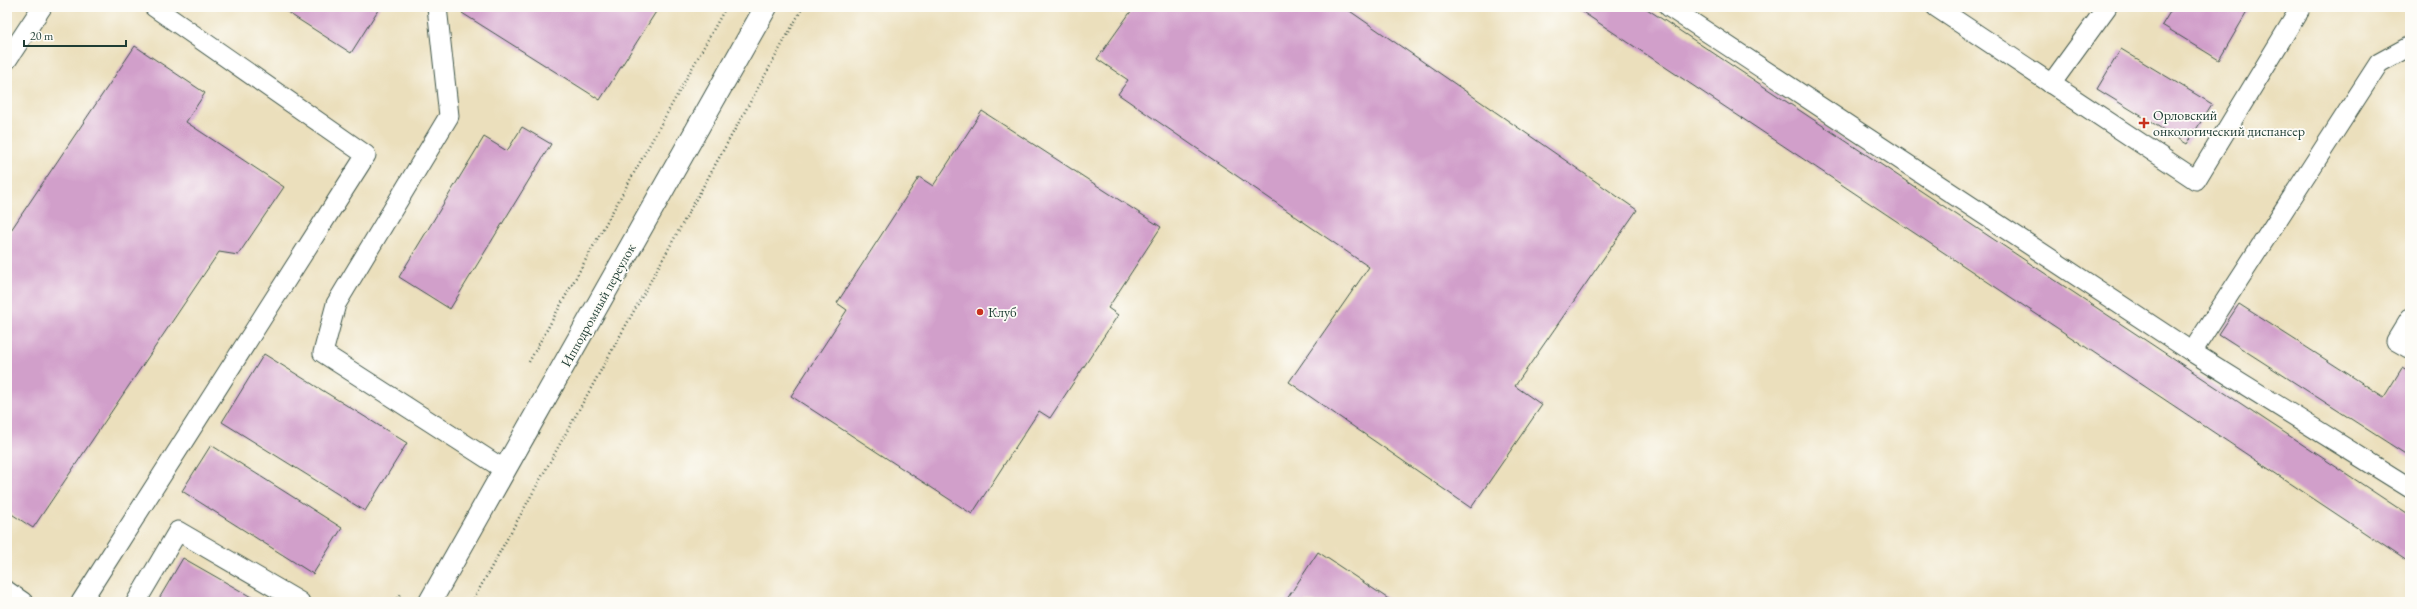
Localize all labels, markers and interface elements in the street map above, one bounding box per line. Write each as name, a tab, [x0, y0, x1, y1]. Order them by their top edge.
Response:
scale bar	[24, 22, 126, 48]
text: 20 m	[30, 28, 54, 44]
place label: Орловский онкологический диспансер	[2153, 106, 2305, 140]
marker: Орловский онкологический диспансер	[2138, 117, 2150, 129]
street label: Ипподромный переулок	[557, 240, 640, 370]
place label: Клуб	[988, 303, 1017, 321]
marker: Клуб	[975, 307, 985, 317]

